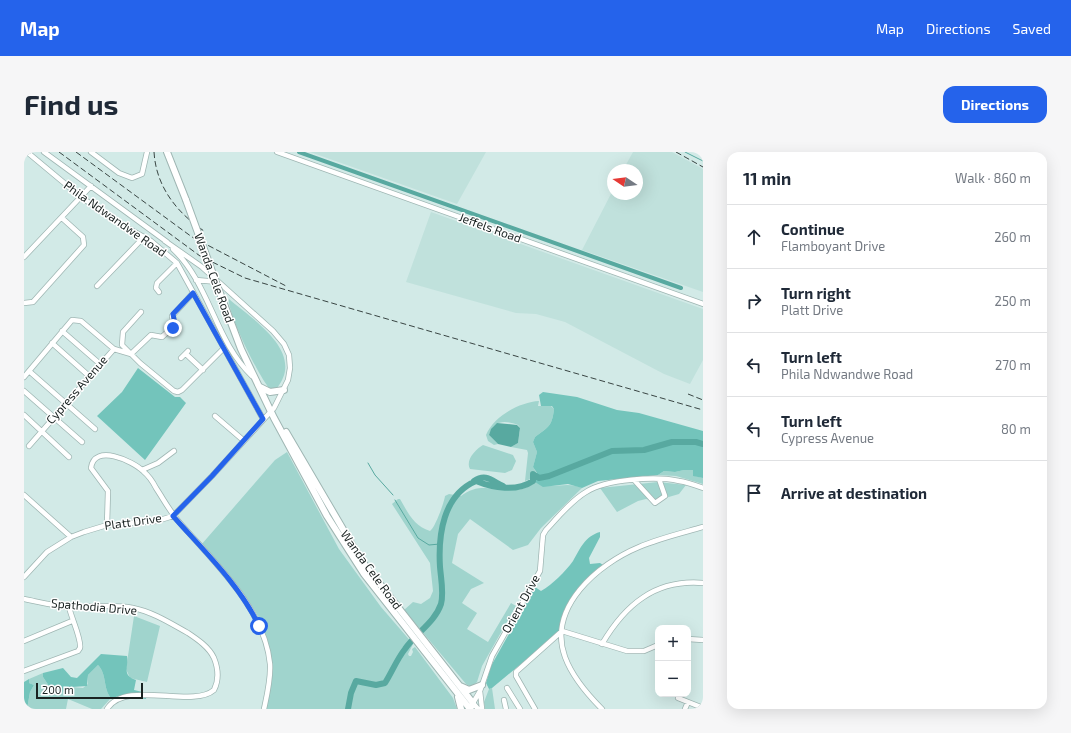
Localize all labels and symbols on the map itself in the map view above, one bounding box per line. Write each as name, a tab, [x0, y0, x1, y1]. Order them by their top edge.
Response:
north arrow	[607, 164, 643, 200]
street label: Phila Ndwandwe Road	[62, 177, 170, 259]
street label: Jeffels Road	[457, 209, 523, 245]
street label: Wanda Cele Road	[192, 231, 238, 324]
route end	[164, 319, 182, 337]
street label: Cypress Avenue	[43, 352, 110, 426]
street label: Platt Drive	[103, 510, 162, 532]
street label: Wanda Cele Road	[338, 527, 405, 612]
street label: Orient Drive	[498, 572, 542, 635]
street label: Spathodia Drive	[51, 595, 138, 617]
route start	[250, 617, 268, 635]
scale bar	[36, 681, 143, 700]

